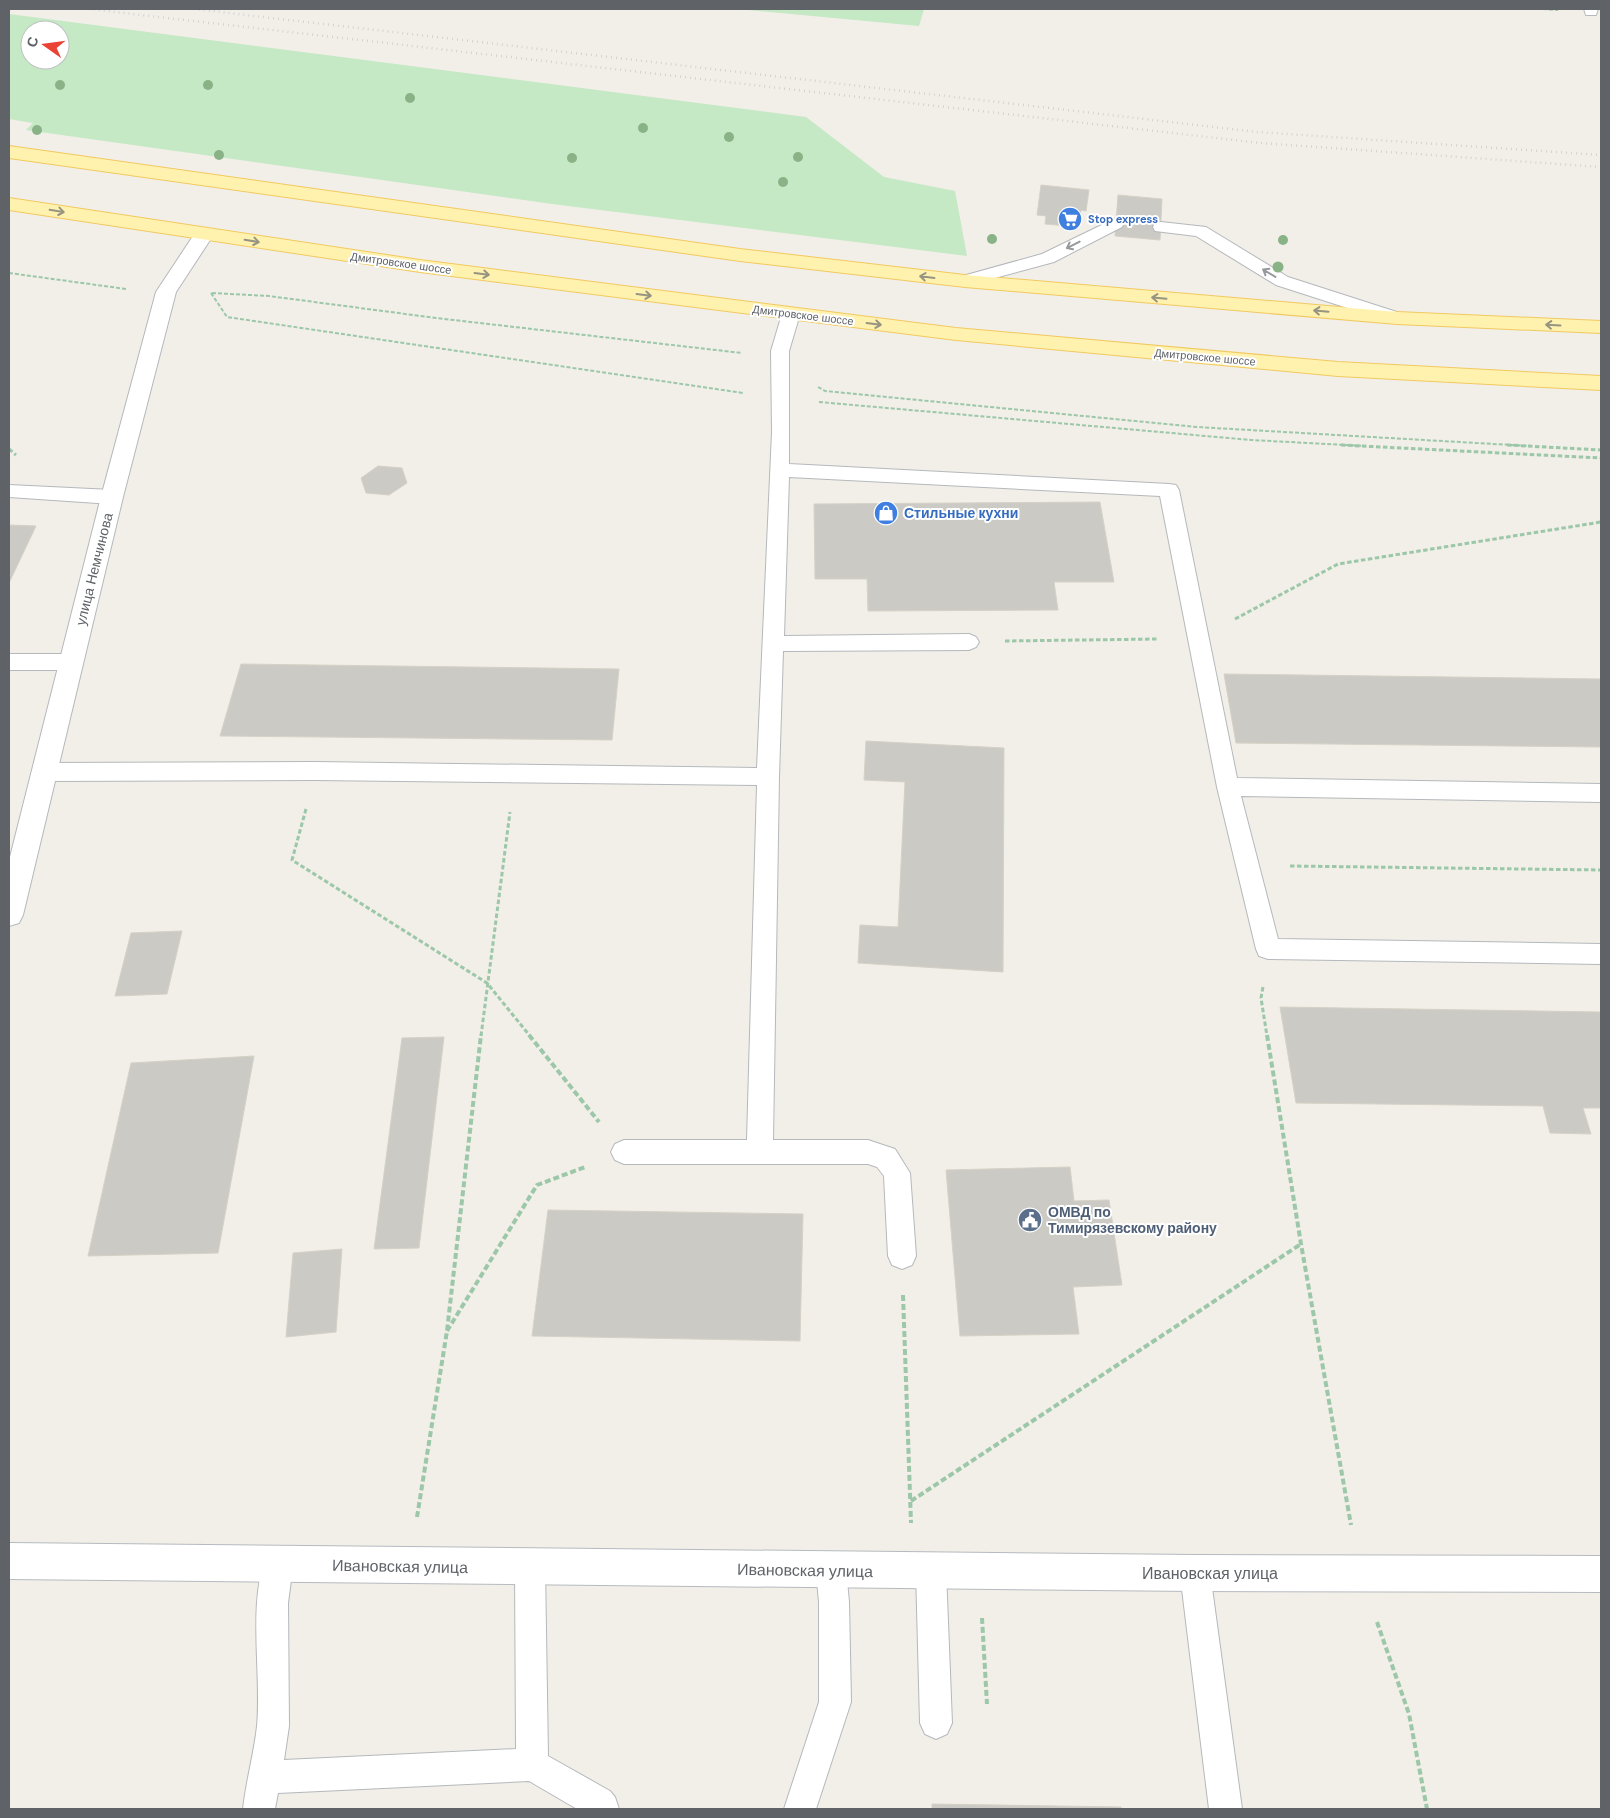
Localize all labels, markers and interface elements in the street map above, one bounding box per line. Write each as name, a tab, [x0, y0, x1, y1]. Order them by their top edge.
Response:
north arrow	[20, 20, 70, 70]
text: С	[22, 35, 42, 49]
one-way arrow	[49, 206, 65, 216]
supermarket icon: Stop express	[1057, 206, 1083, 232]
place label: Stop express	[1088, 212, 1158, 226]
one-way arrow	[244, 236, 260, 246]
one-way arrow	[1066, 241, 1081, 250]
street label: Дмитровское шоссе	[350, 249, 452, 277]
one-way arrow	[1262, 268, 1276, 278]
one-way arrow	[474, 269, 490, 279]
one-way arrow	[919, 272, 935, 282]
one-way arrow	[635, 290, 651, 300]
one-way arrow	[1151, 293, 1167, 302]
street label: Дмитровское шоссе	[752, 302, 854, 328]
one-way arrow	[1313, 306, 1329, 316]
one-way arrow	[866, 319, 882, 329]
one-way arrow	[1545, 321, 1561, 330]
street label: Дмитровское шоссе	[1154, 346, 1256, 368]
shop icon: Стильные кухни	[873, 500, 899, 526]
place label: Стильные кухни	[904, 504, 1018, 522]
street label: улица Немчинова	[71, 511, 117, 627]
place label: ОМВД по Тимирязевскому району	[1048, 1203, 1217, 1237]
public building icon: ОМВД по Тимирязевскому району	[1017, 1207, 1043, 1233]
street label: Ивановская улица	[332, 1555, 468, 1578]
street label: Ивановская улица	[737, 1559, 873, 1582]
street label: Ивановская улица	[1142, 1563, 1278, 1584]

